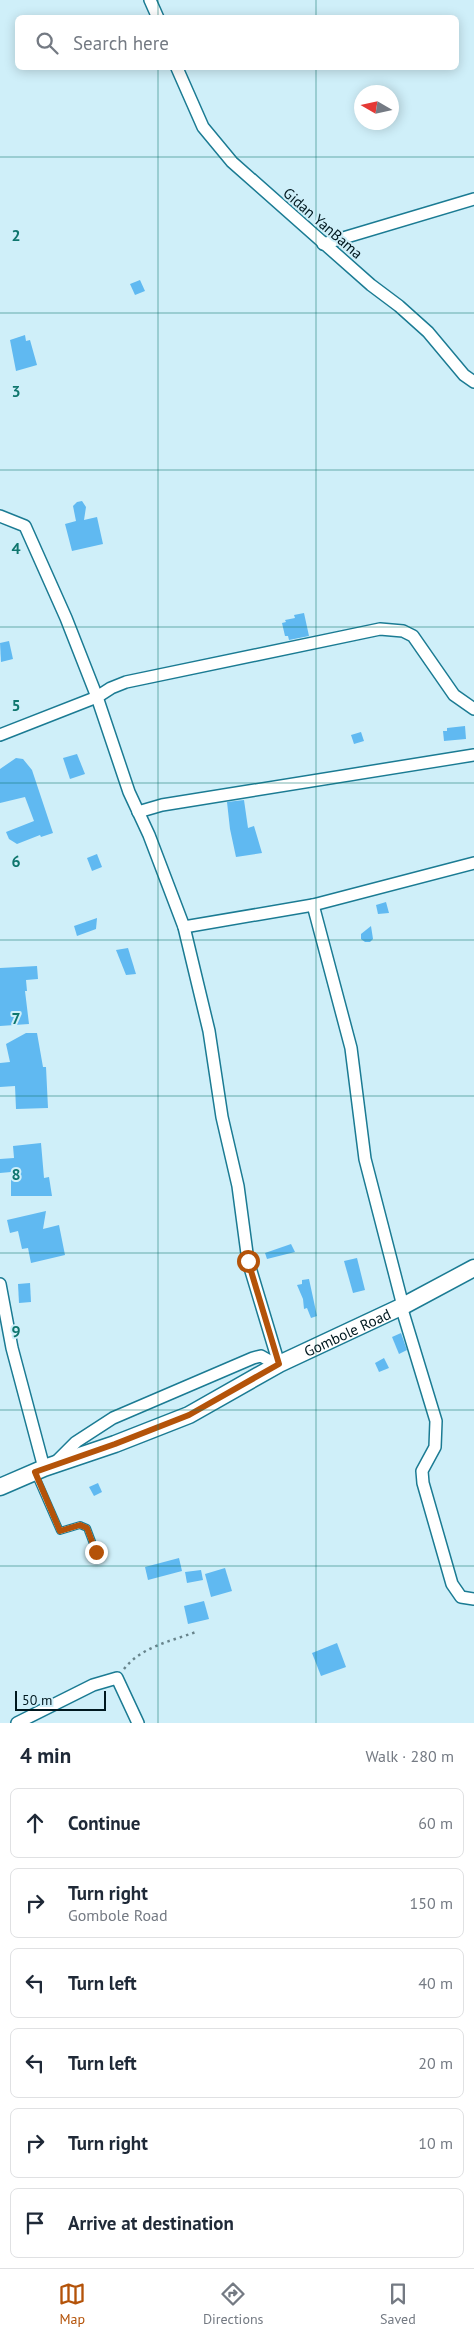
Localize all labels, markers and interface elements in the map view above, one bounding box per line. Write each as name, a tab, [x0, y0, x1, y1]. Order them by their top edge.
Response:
search box	[15, 15, 459, 70]
icon: search	[33, 29, 61, 57]
text: Search here	[73, 31, 169, 55]
north arrow	[354, 85, 399, 130]
street label: Gidan YanBama	[279, 183, 367, 263]
text: 2	[11, 225, 21, 245]
text: 3	[11, 381, 21, 401]
text: 4	[11, 538, 21, 558]
text: 5	[11, 695, 21, 715]
text: 6	[11, 851, 21, 871]
text: 7	[11, 1008, 21, 1028]
text: 8	[11, 1164, 21, 1184]
route start	[237, 1250, 260, 1273]
street label: Gombole Road	[301, 1304, 393, 1361]
text: 9	[11, 1321, 21, 1341]
route end	[85, 1541, 108, 1564]
scale bar	[15, 1688, 106, 1711]
text: 50 m	[22, 1691, 52, 1709]
text: 4 min	[20, 1742, 71, 1769]
text: Walk · 280 m	[365, 1746, 454, 1766]
icon: ahead	[21, 1809, 49, 1837]
text: Continue	[68, 1811, 140, 1835]
text: 60 m	[418, 1813, 453, 1833]
text: Turn right	[68, 1881, 148, 1905]
icon: right	[21, 1889, 49, 1917]
text: 150 m	[410, 1893, 453, 1913]
text: Gombole Road	[68, 1905, 168, 1925]
icon: left	[21, 1969, 49, 1997]
text: Turn left	[68, 1971, 137, 1995]
text: 40 m	[418, 1973, 453, 1993]
icon: left	[21, 2049, 49, 2077]
text: Turn left	[68, 2051, 137, 2075]
text: 20 m	[418, 2053, 453, 2073]
icon: right	[21, 2129, 49, 2157]
text: Turn right	[68, 2131, 148, 2155]
text: 10 m	[418, 2133, 453, 2153]
icon: arrive	[21, 2209, 49, 2237]
text: Arrive at destination	[68, 2211, 234, 2235]
tab: Map	[58, 2280, 86, 2328]
tab: Directions	[203, 2280, 263, 2328]
tab: Saved	[380, 2280, 416, 2328]

